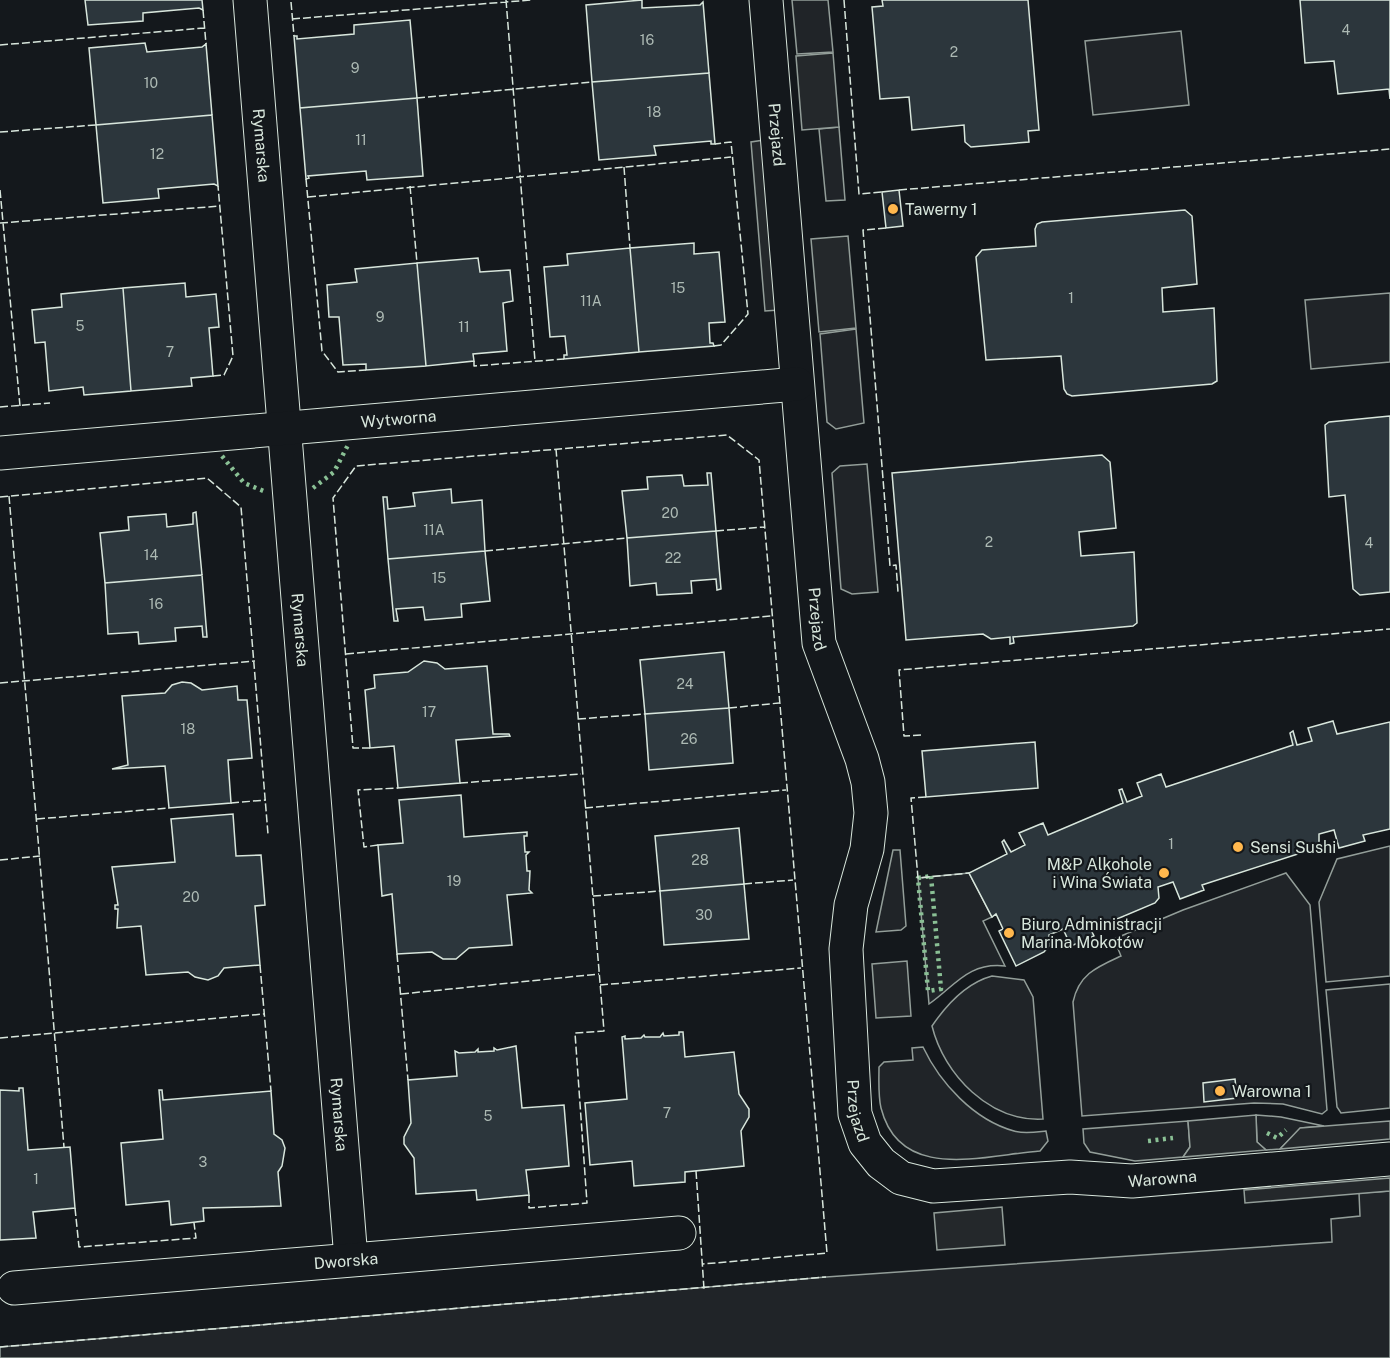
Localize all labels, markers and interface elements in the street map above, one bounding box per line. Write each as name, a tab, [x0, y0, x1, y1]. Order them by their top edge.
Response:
house number: 4	[1342, 22, 1351, 38]
house number: 16	[640, 32, 654, 48]
house number: 2	[950, 44, 958, 60]
house number: 9	[351, 60, 360, 76]
house number: 10	[144, 75, 158, 91]
street label: Przejazd	[765, 102, 789, 167]
house number: 18	[647, 104, 661, 120]
street label: Rymarska	[249, 108, 274, 183]
house number: 11	[355, 132, 367, 148]
house number: 12	[150, 146, 164, 162]
place label: Tawerny 1	[905, 200, 978, 219]
marker: Tawerny 1	[886, 202, 900, 216]
house number: 15	[671, 280, 685, 296]
house number: 1	[1068, 290, 1074, 306]
house number: 11A	[580, 293, 602, 309]
house number: 9	[376, 309, 385, 325]
house number: 5	[76, 318, 85, 334]
house number: 11	[458, 319, 470, 335]
house number: 7	[166, 344, 174, 360]
street label: Wytworna	[360, 406, 437, 431]
house number: 20	[662, 505, 678, 521]
house number: 11A	[423, 522, 445, 538]
house number: 2	[985, 534, 993, 550]
house number: 4	[1365, 535, 1374, 551]
house number: 14	[144, 547, 158, 563]
house number: 22	[665, 550, 681, 566]
house number: 15	[432, 570, 446, 586]
street label: Przejazd	[805, 586, 831, 653]
street label: Rymarska	[288, 592, 313, 668]
house number: 16	[149, 596, 163, 612]
house number: 24	[676, 676, 694, 692]
house number: 17	[422, 704, 436, 720]
house number: 18	[181, 721, 195, 737]
house number: 26	[680, 731, 698, 747]
house number: 1	[1168, 836, 1174, 852]
place label: Sensi Sushi	[1250, 838, 1336, 857]
marker: Sensi Sushi	[1231, 840, 1245, 854]
house number: 28	[691, 852, 709, 868]
place label: M&P Alkohole i Wina Świata	[1047, 855, 1152, 892]
marker: M&P Alkohole i Wina Świata	[1157, 866, 1171, 880]
house number: 19	[447, 873, 461, 889]
house number: 20	[183, 889, 199, 905]
house number: 30	[695, 907, 713, 923]
place label: Biuro Administracji Marina Mokotów	[1021, 915, 1162, 952]
marker: Biuro Administracji Marina Mokotów	[1002, 926, 1016, 940]
street label: Rymarska	[327, 1077, 352, 1152]
street label: Przejazd	[844, 1079, 873, 1144]
place label: Warowna 1	[1232, 1082, 1311, 1101]
marker: Warowna 1	[1213, 1084, 1227, 1098]
house number: 7	[663, 1105, 671, 1121]
house number: 5	[484, 1108, 493, 1124]
house number: 3	[199, 1154, 208, 1170]
street label: Warowna	[1127, 1166, 1198, 1191]
house number: 1	[33, 1171, 39, 1187]
street label: Dworska	[313, 1248, 379, 1273]

